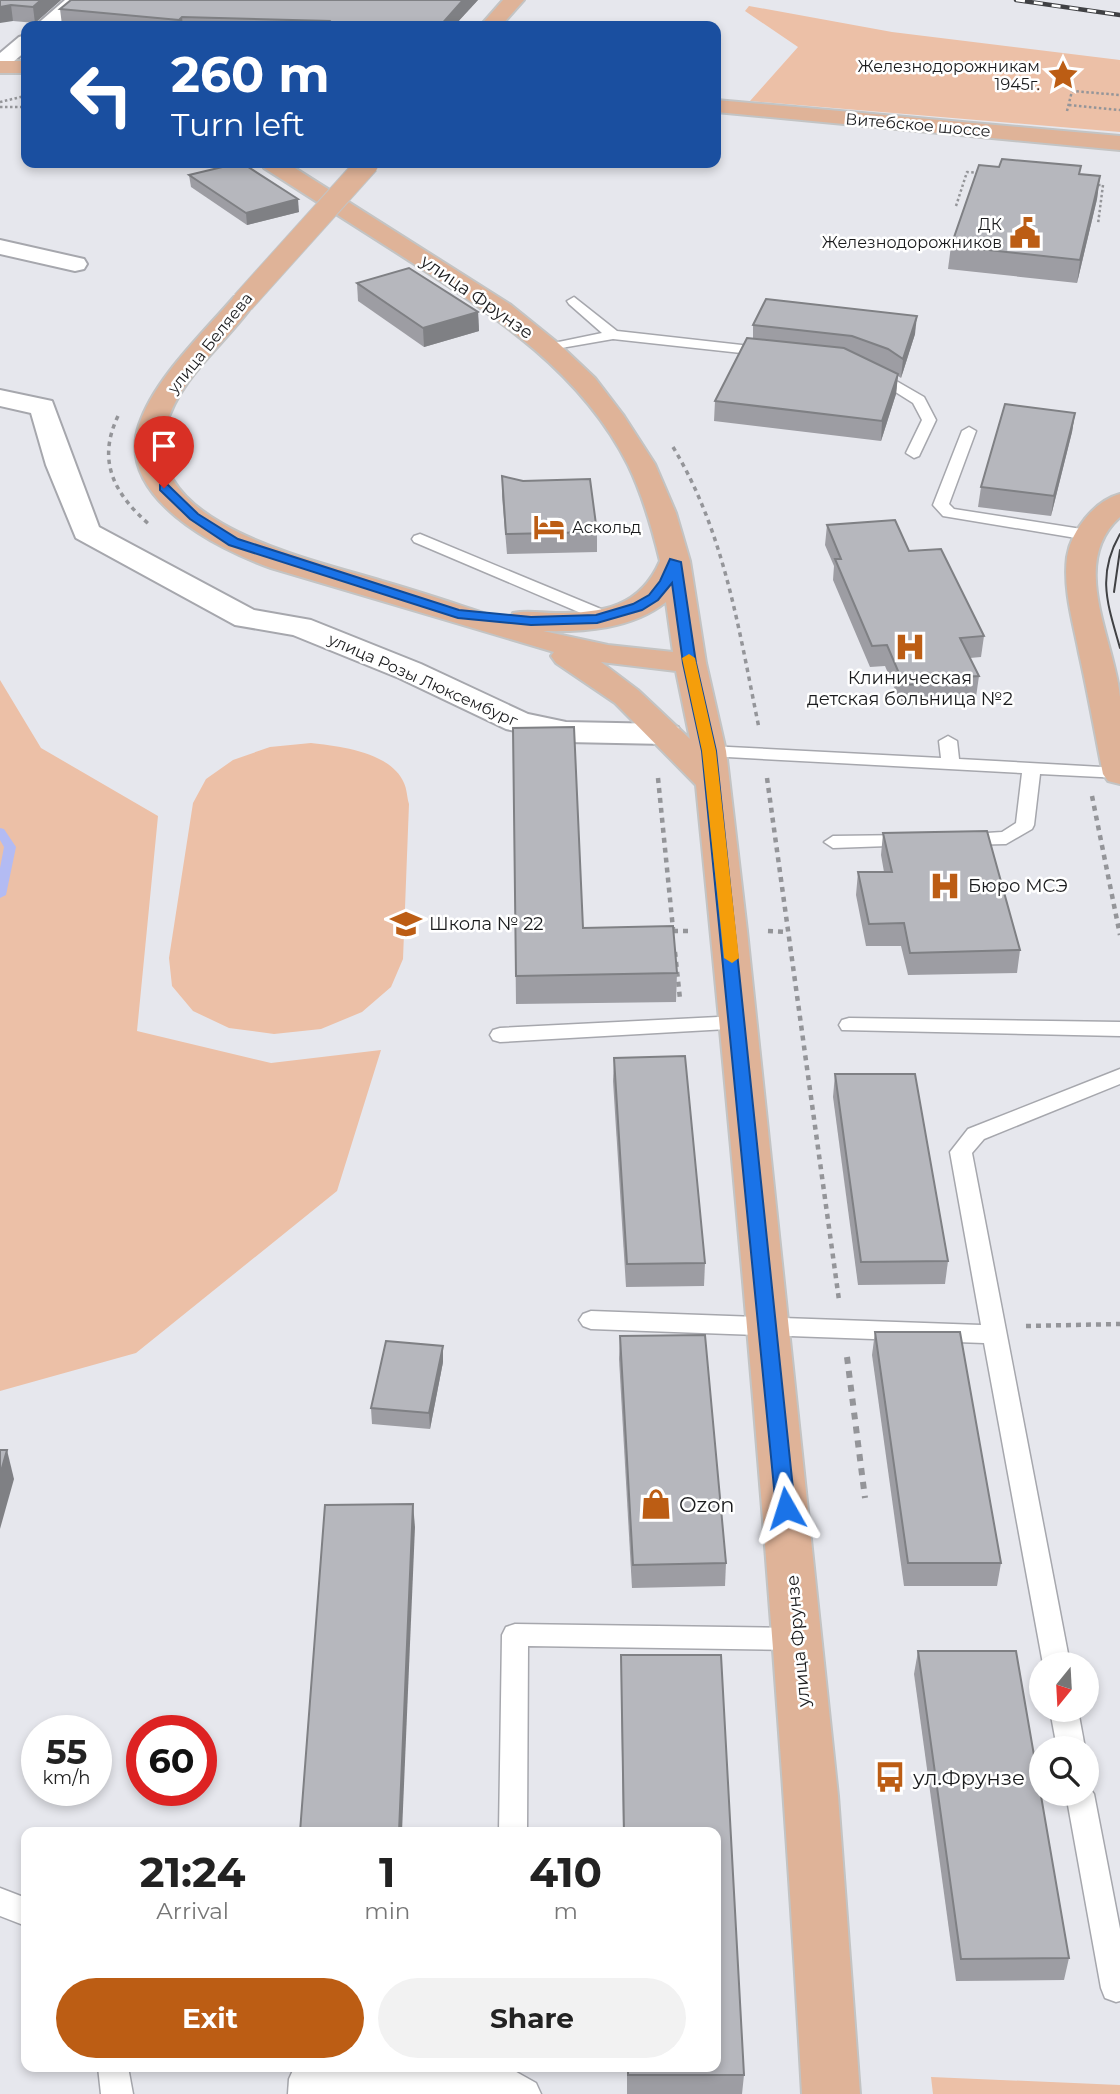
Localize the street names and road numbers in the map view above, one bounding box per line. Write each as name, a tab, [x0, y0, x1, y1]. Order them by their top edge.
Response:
street label: Витебское шоссе	[845, 109, 991, 141]
street label: улица Фрунзе	[416, 249, 538, 344]
street label: улица Беляева	[163, 289, 256, 398]
street label: улица Розы Люксембург	[324, 629, 521, 731]
street label: улица Фрунзе	[781, 1574, 815, 1709]

